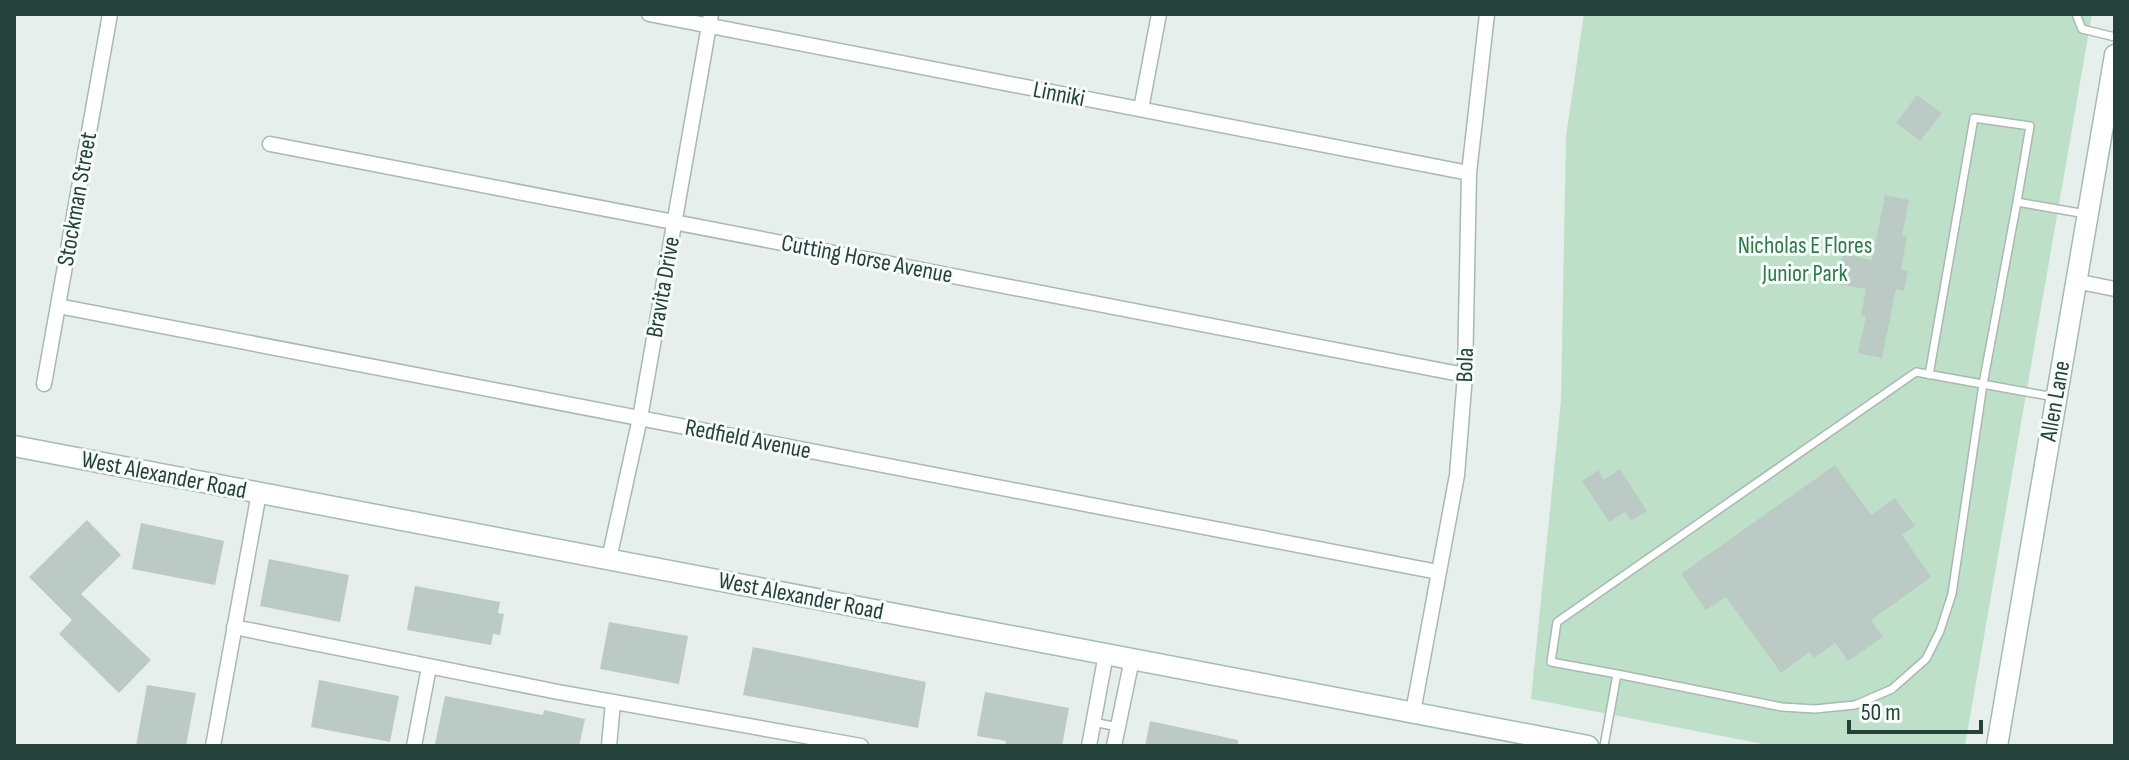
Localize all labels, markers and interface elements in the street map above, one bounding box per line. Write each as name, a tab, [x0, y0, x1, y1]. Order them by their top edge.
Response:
street label: Linniki	[1031, 75, 1087, 113]
street label: Stockman Street	[51, 130, 103, 268]
street label: Cutting Horse Avenue	[779, 228, 955, 290]
park label: Nicholas E Flores Junior Park	[1738, 231, 1872, 288]
street label: Bravita Drive	[640, 234, 686, 340]
street label: Bola	[1450, 347, 1480, 383]
street label: Allen Lane	[2033, 358, 2076, 445]
street label: Redfield Avenue	[683, 413, 813, 465]
street label: West Alexander Road	[79, 445, 249, 505]
street label: West Alexander Road	[716, 566, 886, 626]
scale bar	[1849, 684, 1981, 734]
text: 50 m	[1861, 698, 1901, 727]

